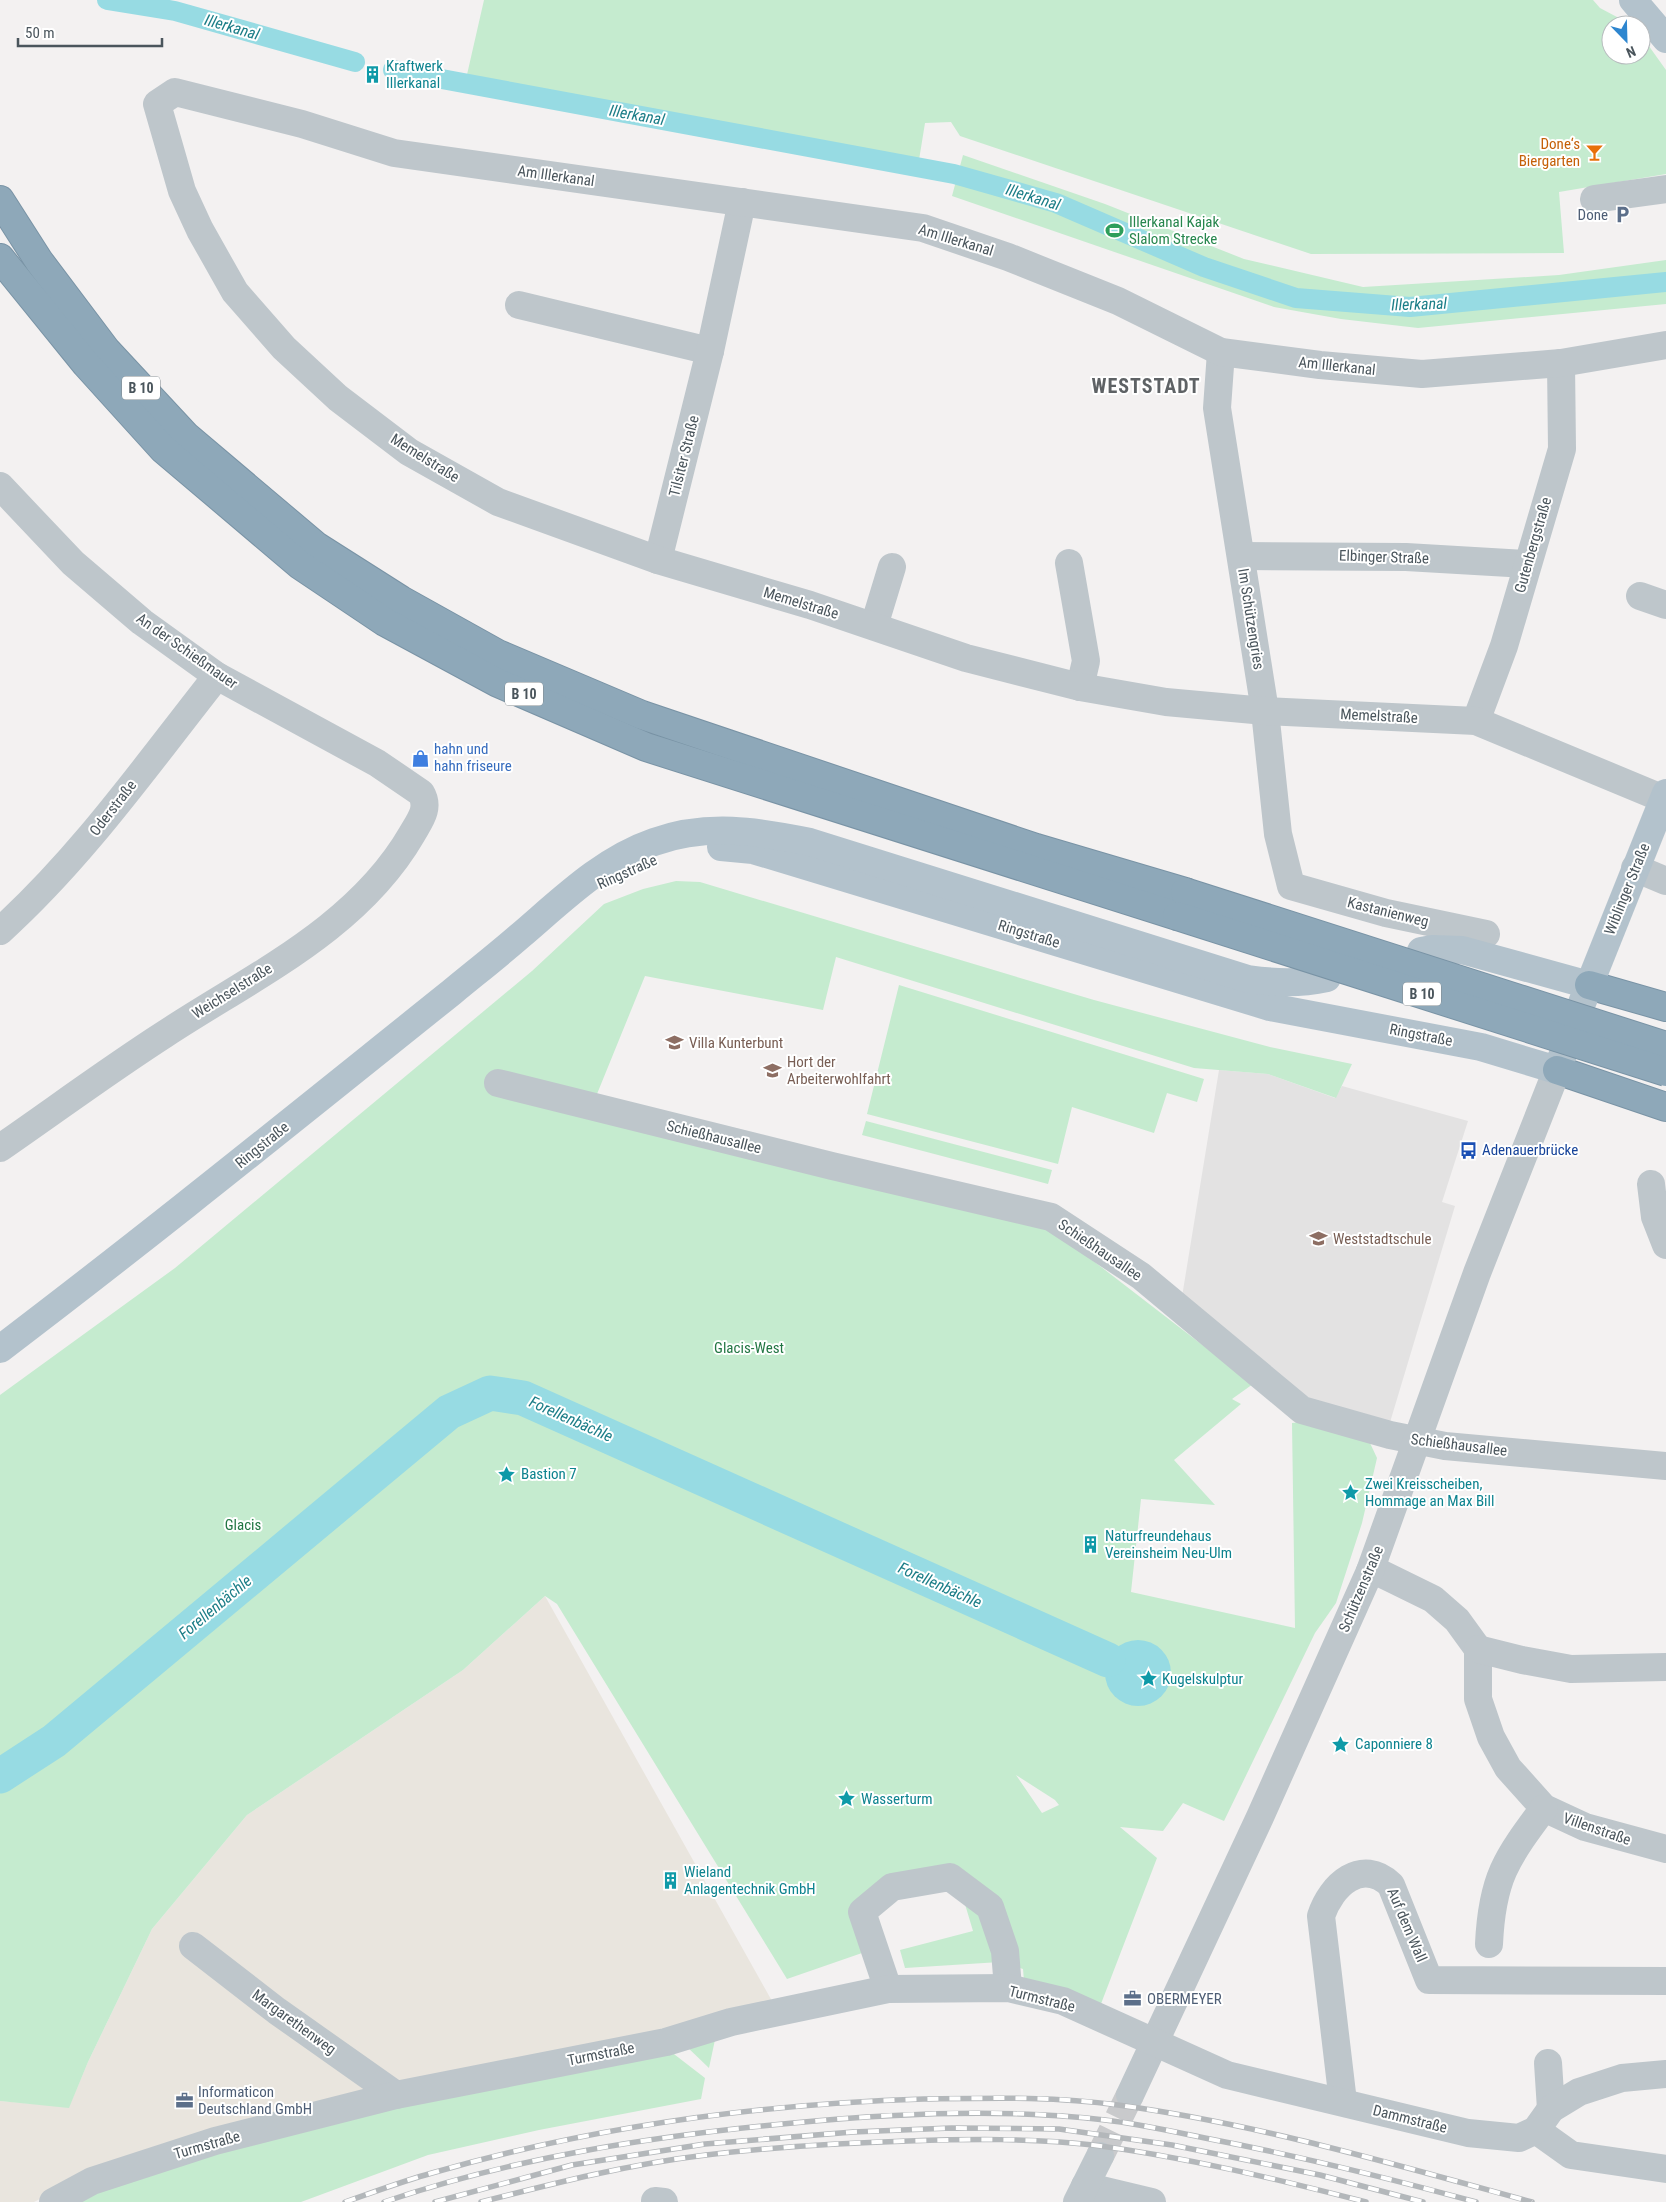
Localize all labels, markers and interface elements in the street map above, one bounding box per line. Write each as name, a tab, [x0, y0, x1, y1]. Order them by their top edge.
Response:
water label: Illerkanal	[202, 10, 262, 44]
scale bar	[18, 15, 161, 47]
north arrow	[1601, 15, 1651, 65]
text: 50 m	[25, 24, 55, 42]
text: N	[1624, 43, 1638, 61]
place label: Kraftwerk Illerkanal	[386, 57, 443, 92]
building icon: Kraftwerk Illerkanal	[362, 65, 382, 85]
water label: Illerkanal	[608, 101, 667, 129]
place label: Done‘s Biergarten	[1519, 135, 1580, 170]
bar icon: Done‘s Biergarten	[1584, 143, 1604, 163]
street label: Am Illerkanal	[516, 162, 596, 190]
water label: Illerkanal	[1003, 180, 1063, 214]
parking icon: Done	[1612, 205, 1632, 225]
place label: Done	[1578, 206, 1608, 224]
place label: Illerkanal Kajak Slalom Strecke	[1129, 213, 1219, 248]
street label: Am Illerkanal	[916, 220, 996, 260]
sports icon: Illerkanal Kajak Slalom Strecke	[1105, 221, 1125, 241]
water label: Illerkanal	[1391, 294, 1448, 314]
street label: Am Illerkanal	[1298, 353, 1376, 379]
district label: WESTSTADT	[1091, 374, 1201, 398]
road number: B 10	[122, 376, 160, 399]
street label: Tilsiter Straße	[665, 414, 703, 498]
street label: Memelstraße	[387, 430, 463, 486]
street label: Gutenbergstraße	[1511, 495, 1555, 595]
street label: Elbinger Straße	[1339, 546, 1429, 568]
street label: Im Schützengries	[1234, 567, 1268, 671]
street label: Memelstraße	[761, 583, 841, 623]
street label: An der Schießmauer	[133, 609, 241, 693]
road number: B 10	[505, 682, 543, 706]
street label: Memelstraße	[1340, 705, 1418, 727]
place label: hahn und hahn friseure	[434, 740, 512, 775]
shop icon: hahn und hahn friseure	[410, 748, 430, 768]
street label: Oderstraße	[86, 777, 140, 839]
street label: Wiblinger Straße	[1600, 840, 1654, 938]
street label: Ringstraße	[594, 851, 660, 893]
street label: Kastanienweg	[1346, 893, 1430, 931]
street label: Ringstraße	[996, 916, 1062, 952]
street label: Weichselstraße	[189, 959, 275, 1023]
road number: B 10	[1403, 982, 1441, 1006]
street label: Ringstraße	[1388, 1020, 1454, 1050]
school or university icon: Villa Kunterbunt	[665, 1033, 685, 1053]
place label: Villa Kunterbunt	[689, 1034, 783, 1052]
place label: Hort der Arbeiterwohlfahrt	[787, 1053, 891, 1088]
school or university icon: Hort der Arbeiterwohlfahrt	[763, 1061, 783, 1081]
street label: Schießhausallee	[665, 1117, 763, 1157]
street label: Ringstraße	[232, 1118, 292, 1172]
bus stop icon: Adenauerbrücke	[1458, 1140, 1478, 1160]
place label: Adenauerbrücke	[1482, 1141, 1578, 1159]
street label: Schießhausallee	[1055, 1215, 1145, 1285]
school or university icon: Weststadtschule	[1309, 1229, 1329, 1249]
place label: Weststadtschule	[1333, 1230, 1432, 1248]
park label: Glacis-West	[714, 1339, 784, 1357]
water label: Forellenbächle	[526, 1392, 616, 1446]
street label: Schießhausallee	[1410, 1430, 1508, 1460]
place icon: Bastion 7	[497, 1464, 517, 1484]
place label: Bastion 7	[521, 1465, 577, 1483]
place label: Zwei Kreisscheiben, Hommage an Max Bill	[1365, 1475, 1494, 1510]
place icon: Zwei Kreisscheiben, Hommage an Max Bill	[1341, 1483, 1361, 1503]
park label: Glacis	[225, 1516, 262, 1534]
place label: Naturfreundehaus Vereinsheim Neu-Ulm	[1105, 1527, 1232, 1562]
building icon: Naturfreundehaus Vereinsheim Neu-Ulm	[1081, 1535, 1101, 1555]
street label: Schützenstraße	[1335, 1543, 1387, 1635]
water label: Forellenbächle	[895, 1558, 985, 1612]
water label: Forellenbächle	[175, 1571, 255, 1643]
place icon: Kugelskulptur	[1138, 1669, 1158, 1689]
place label: Kugelskulptur	[1162, 1670, 1244, 1688]
place icon: Caponniere 8	[1331, 1734, 1351, 1754]
place label: Caponniere 8	[1355, 1735, 1433, 1753]
place icon: Wasserturm	[837, 1789, 857, 1809]
place label: Wasserturm	[861, 1790, 933, 1808]
street label: Villenstraße	[1561, 1809, 1633, 1849]
place label: Wieland Anlagentechnik GmbH	[684, 1863, 816, 1898]
building icon: Wieland Anlagentechnik GmbH	[660, 1871, 680, 1891]
street label: Auf dem Wall	[1383, 1885, 1431, 1965]
street label: Turmstraße	[1007, 1982, 1077, 2016]
street label: Margarethenweg	[249, 1986, 339, 2058]
office icon: OBERMEYER	[1123, 1989, 1143, 2009]
place label: OBERMEYER	[1147, 1990, 1222, 2008]
street label: Turmstraße	[566, 2039, 636, 2069]
place label: Informaticon Deutschland GmbH	[198, 2083, 312, 2118]
office icon: Informaticon Deutschland GmbH	[174, 2091, 194, 2111]
street label: Dammstraße	[1371, 2101, 1449, 2137]
street label: Turmstraße	[172, 2127, 242, 2163]

